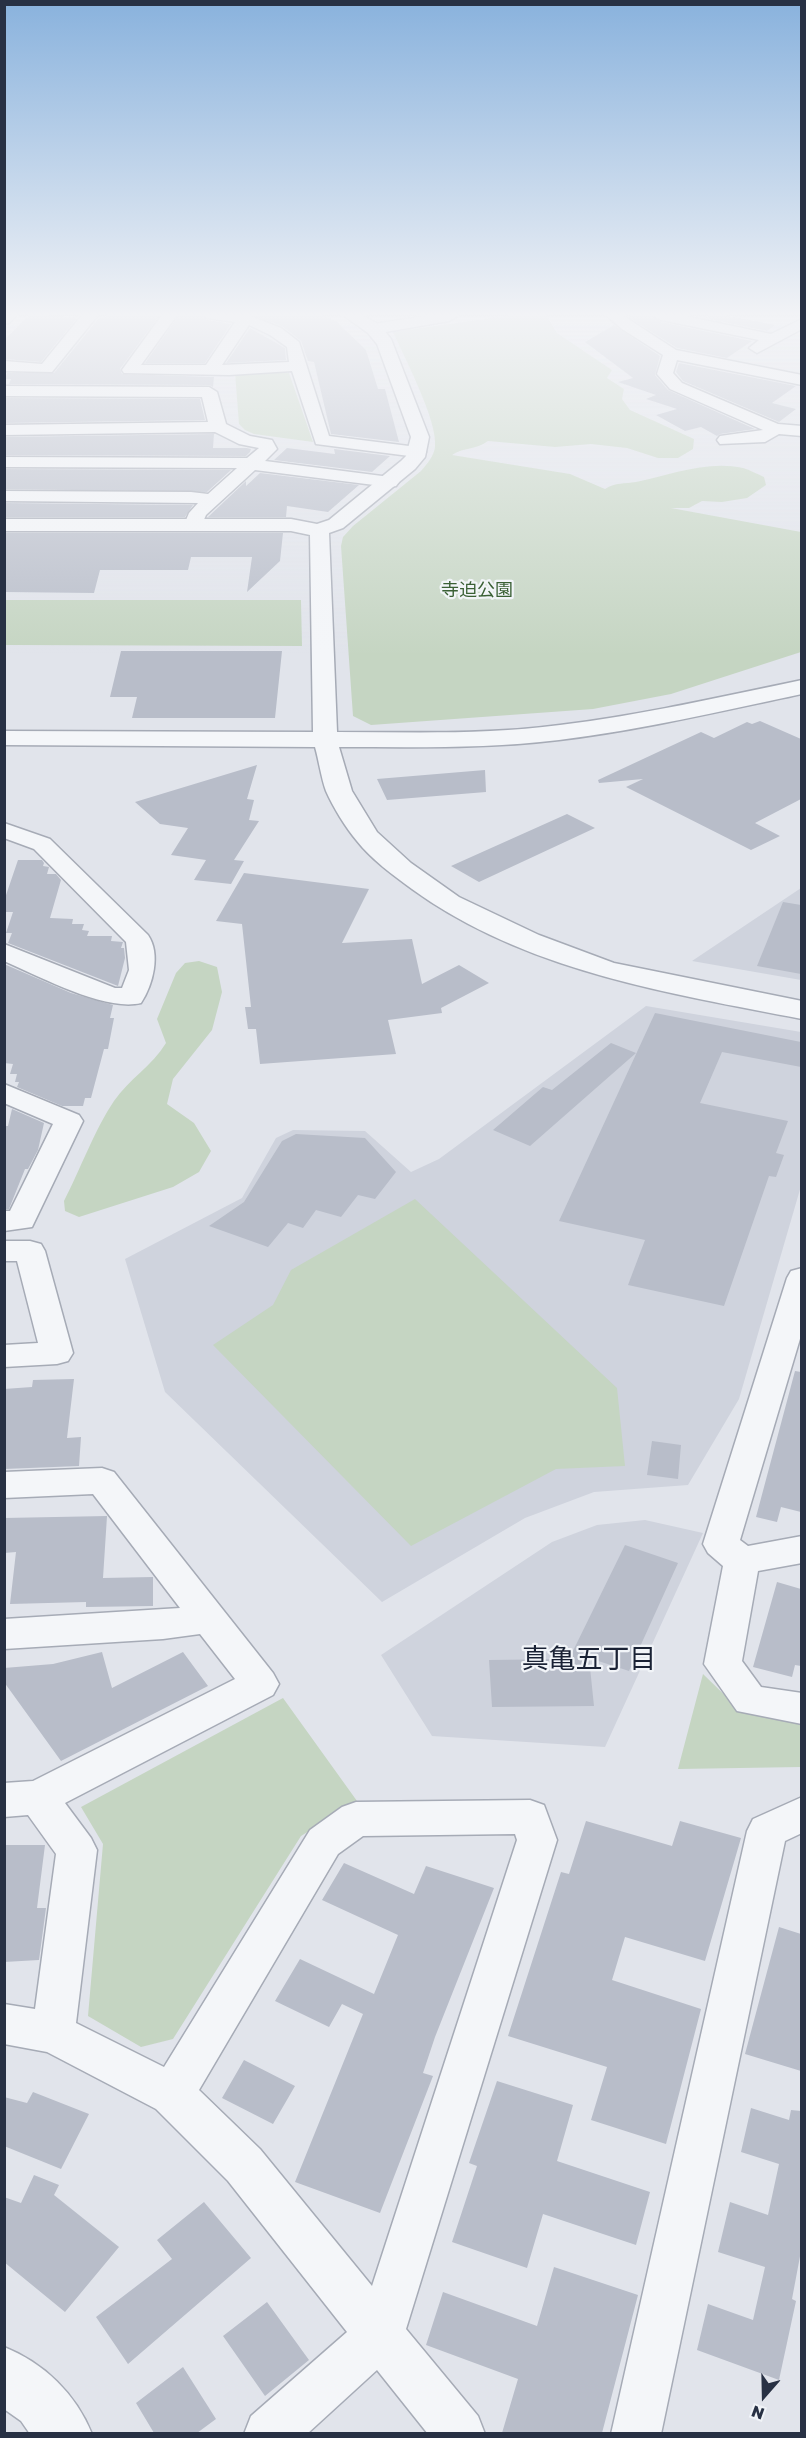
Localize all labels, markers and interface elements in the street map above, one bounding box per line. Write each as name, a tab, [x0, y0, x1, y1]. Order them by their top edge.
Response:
park label: 寺迫公園	[441, 579, 513, 601]
district label: 真亀五丁目	[522, 1643, 656, 1675]
north arrow	[734, 2366, 794, 2426]
text: N	[749, 2401, 767, 2424]

